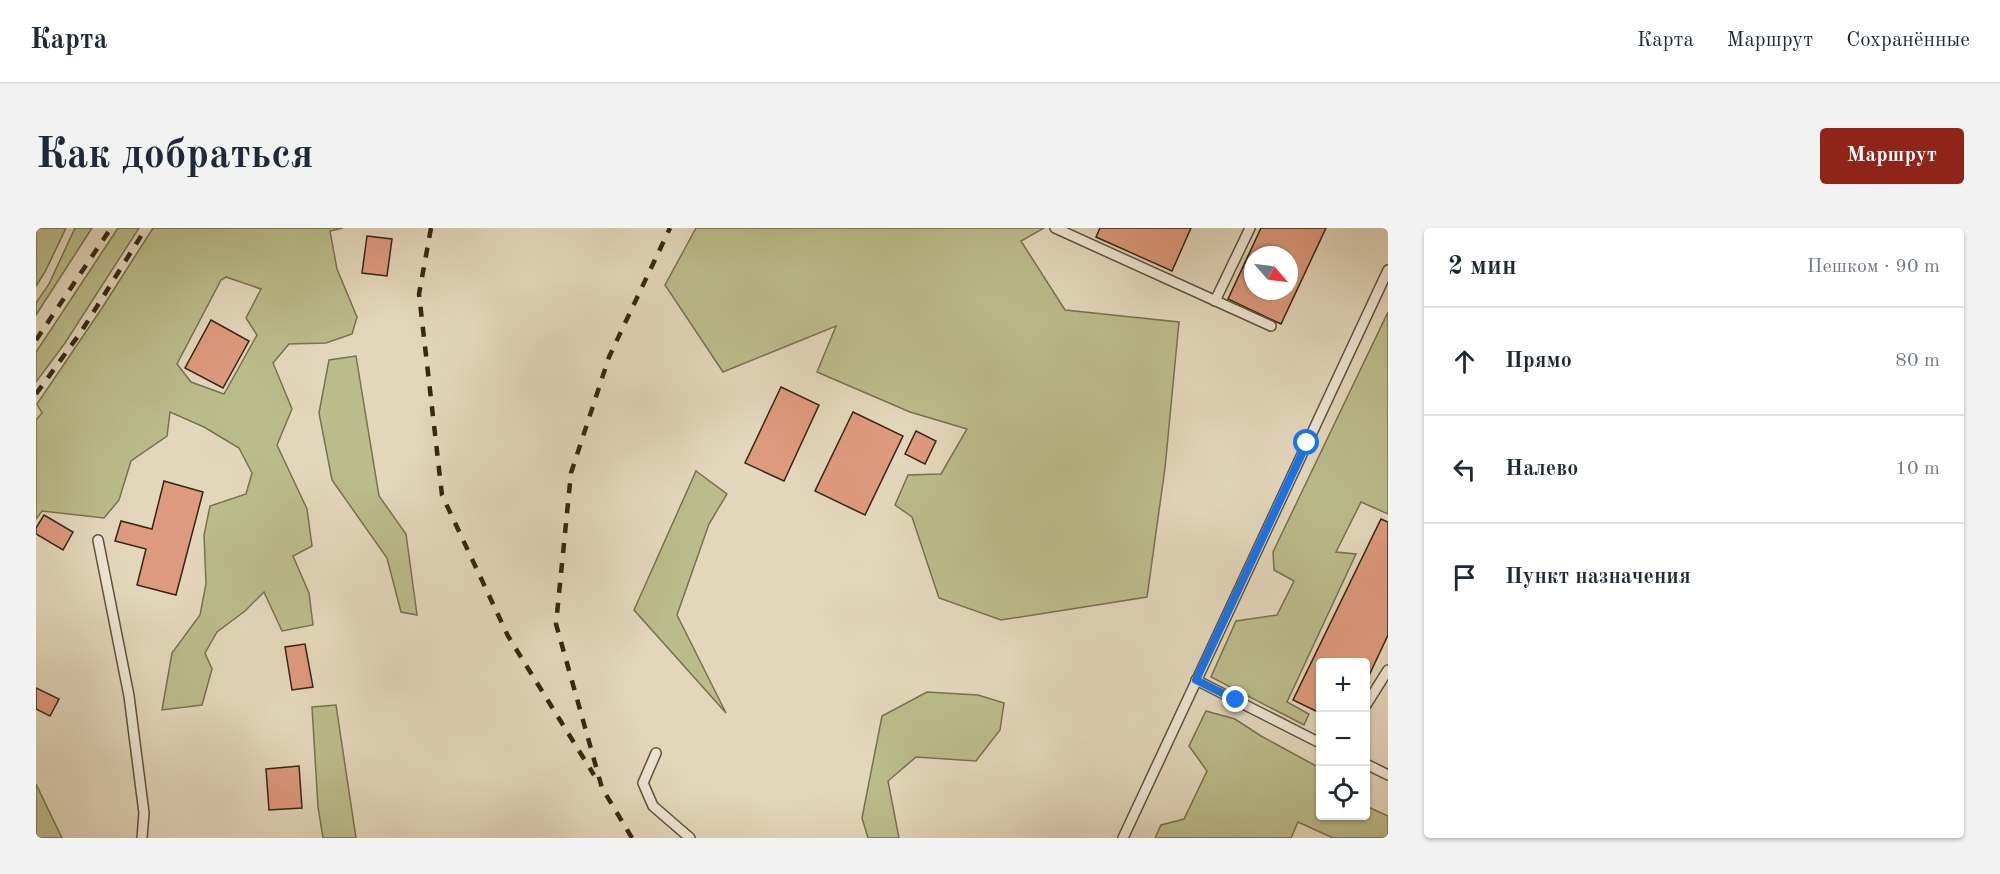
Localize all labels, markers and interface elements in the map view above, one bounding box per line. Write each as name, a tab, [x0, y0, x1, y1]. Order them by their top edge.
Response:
text: Карта	[30, 27, 108, 55]
text: Карта	[1637, 30, 1694, 51]
text: Маршрут	[1727, 30, 1813, 51]
text: Сохранённые	[1846, 30, 1970, 51]
button: Маршрут	[1820, 128, 1964, 184]
text: Как добраться	[36, 135, 313, 177]
north arrow	[1244, 246, 1298, 300]
text: 2 мин	[1448, 254, 1517, 280]
text: Пешком · 90 m	[1807, 257, 1940, 277]
icon: ahead	[1448, 345, 1481, 378]
text: Прямо	[1505, 350, 1572, 372]
text: 80 m	[1895, 351, 1940, 371]
route start	[1293, 429, 1319, 455]
icon: left	[1448, 453, 1481, 486]
text: Налево	[1505, 458, 1578, 480]
text: 10 m	[1895, 459, 1940, 479]
icon: arrive	[1448, 561, 1481, 594]
text: Пункт назначения	[1505, 566, 1691, 588]
map controls	[1316, 658, 1370, 820]
button: +	[1316, 658, 1370, 712]
route end	[1222, 686, 1248, 712]
button: −	[1316, 712, 1370, 766]
button: locate	[1316, 766, 1370, 820]

